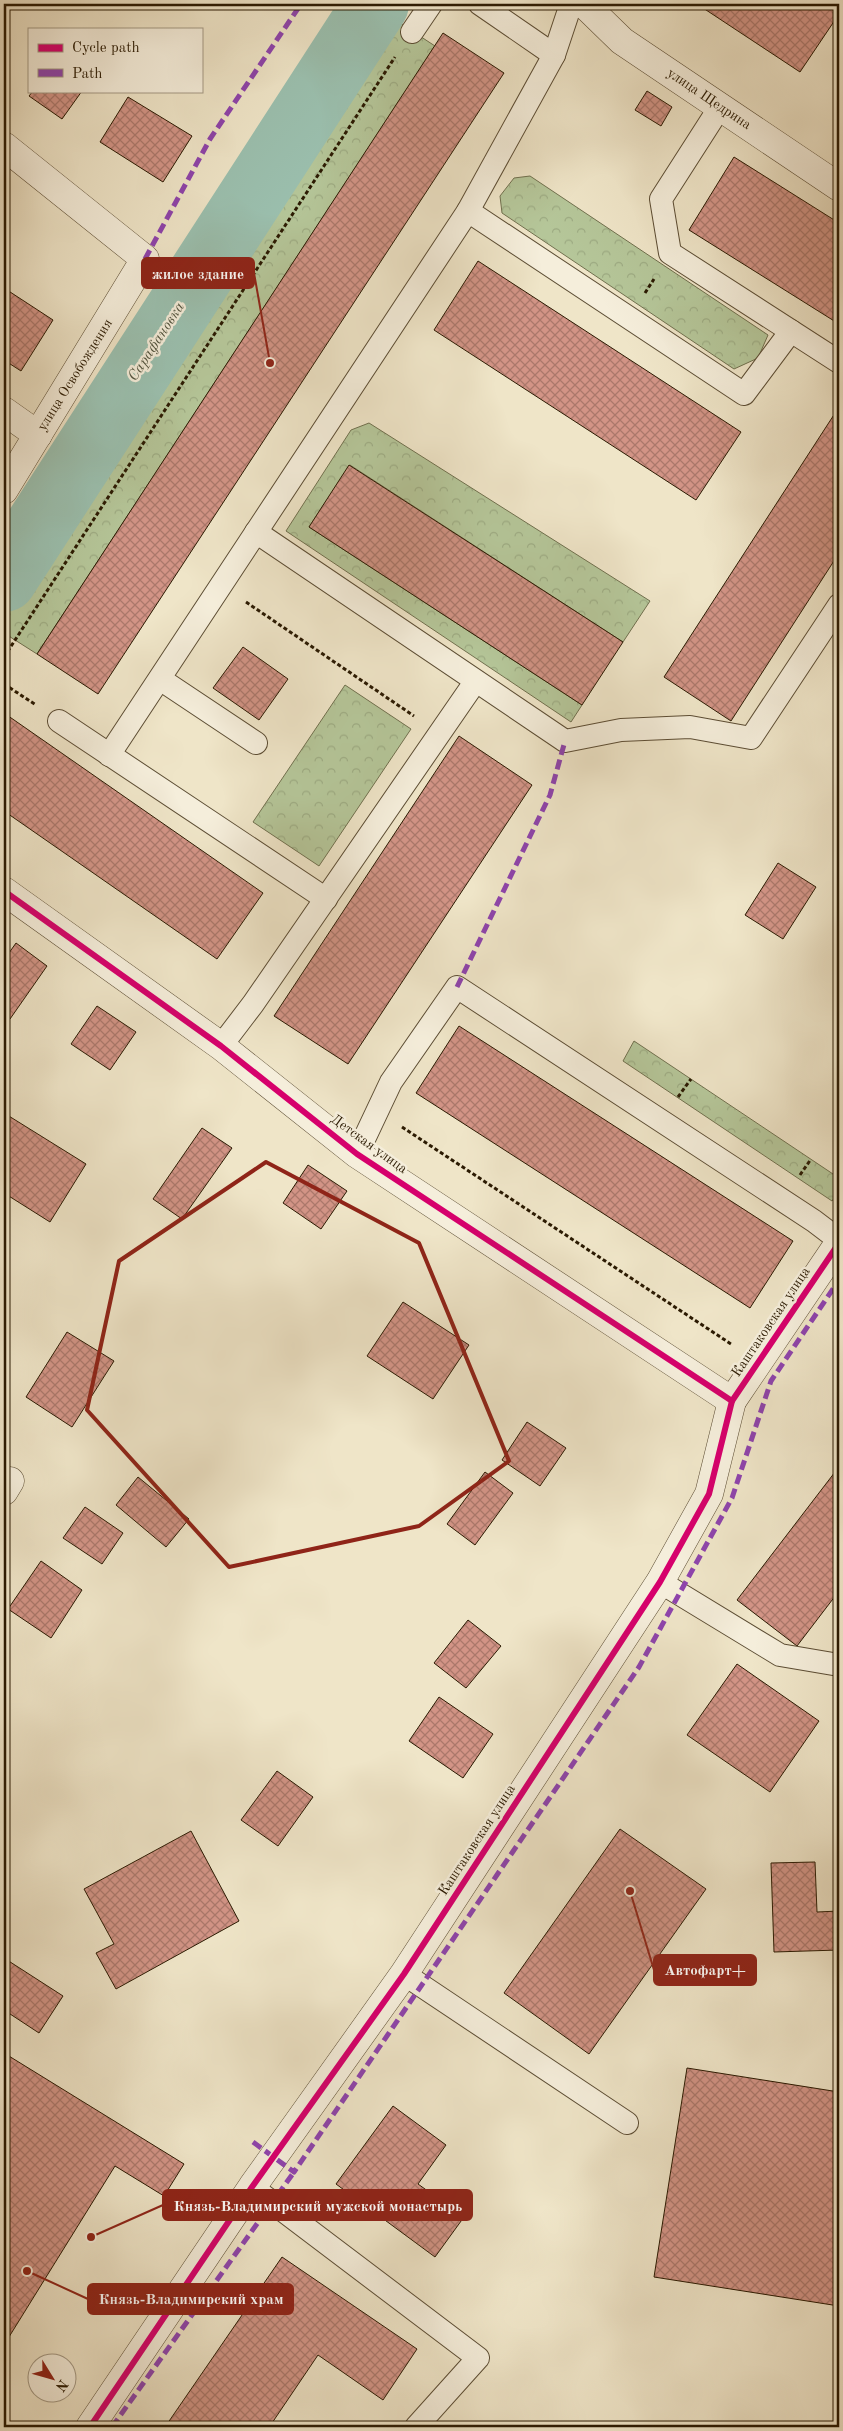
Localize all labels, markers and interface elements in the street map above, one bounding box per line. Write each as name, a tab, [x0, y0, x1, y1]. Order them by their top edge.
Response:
legend	[28, 28, 202, 92]
text: Cycle path	[72, 41, 140, 56]
street label: улица Щедрина	[664, 66, 754, 132]
text: Path	[72, 67, 102, 82]
callout: жилое здание	[142, 258, 254, 288]
text: жилое здание	[152, 268, 244, 283]
water label: Сарафановка	[126, 300, 188, 384]
street label: улица Освобождения	[35, 317, 115, 433]
street label: Детская улица	[328, 1112, 410, 1176]
street label: Каштаковская улица	[729, 1265, 813, 1379]
street label: Каштаковская улица	[436, 1782, 518, 1898]
callout: Автофарт+	[654, 1955, 756, 1985]
text: Автофарт+	[664, 1964, 746, 1979]
callout: Князь-Владимирский мужской монастырь	[163, 2190, 472, 2220]
text: Князь-Владимирский мужской монастырь	[174, 2200, 462, 2215]
callout: Князь-Владимирский храм	[88, 2284, 293, 2314]
text: Князь-Владимирский храм	[98, 2293, 284, 2308]
north arrow	[28, 2354, 78, 2404]
text: N	[53, 2377, 70, 2394]

